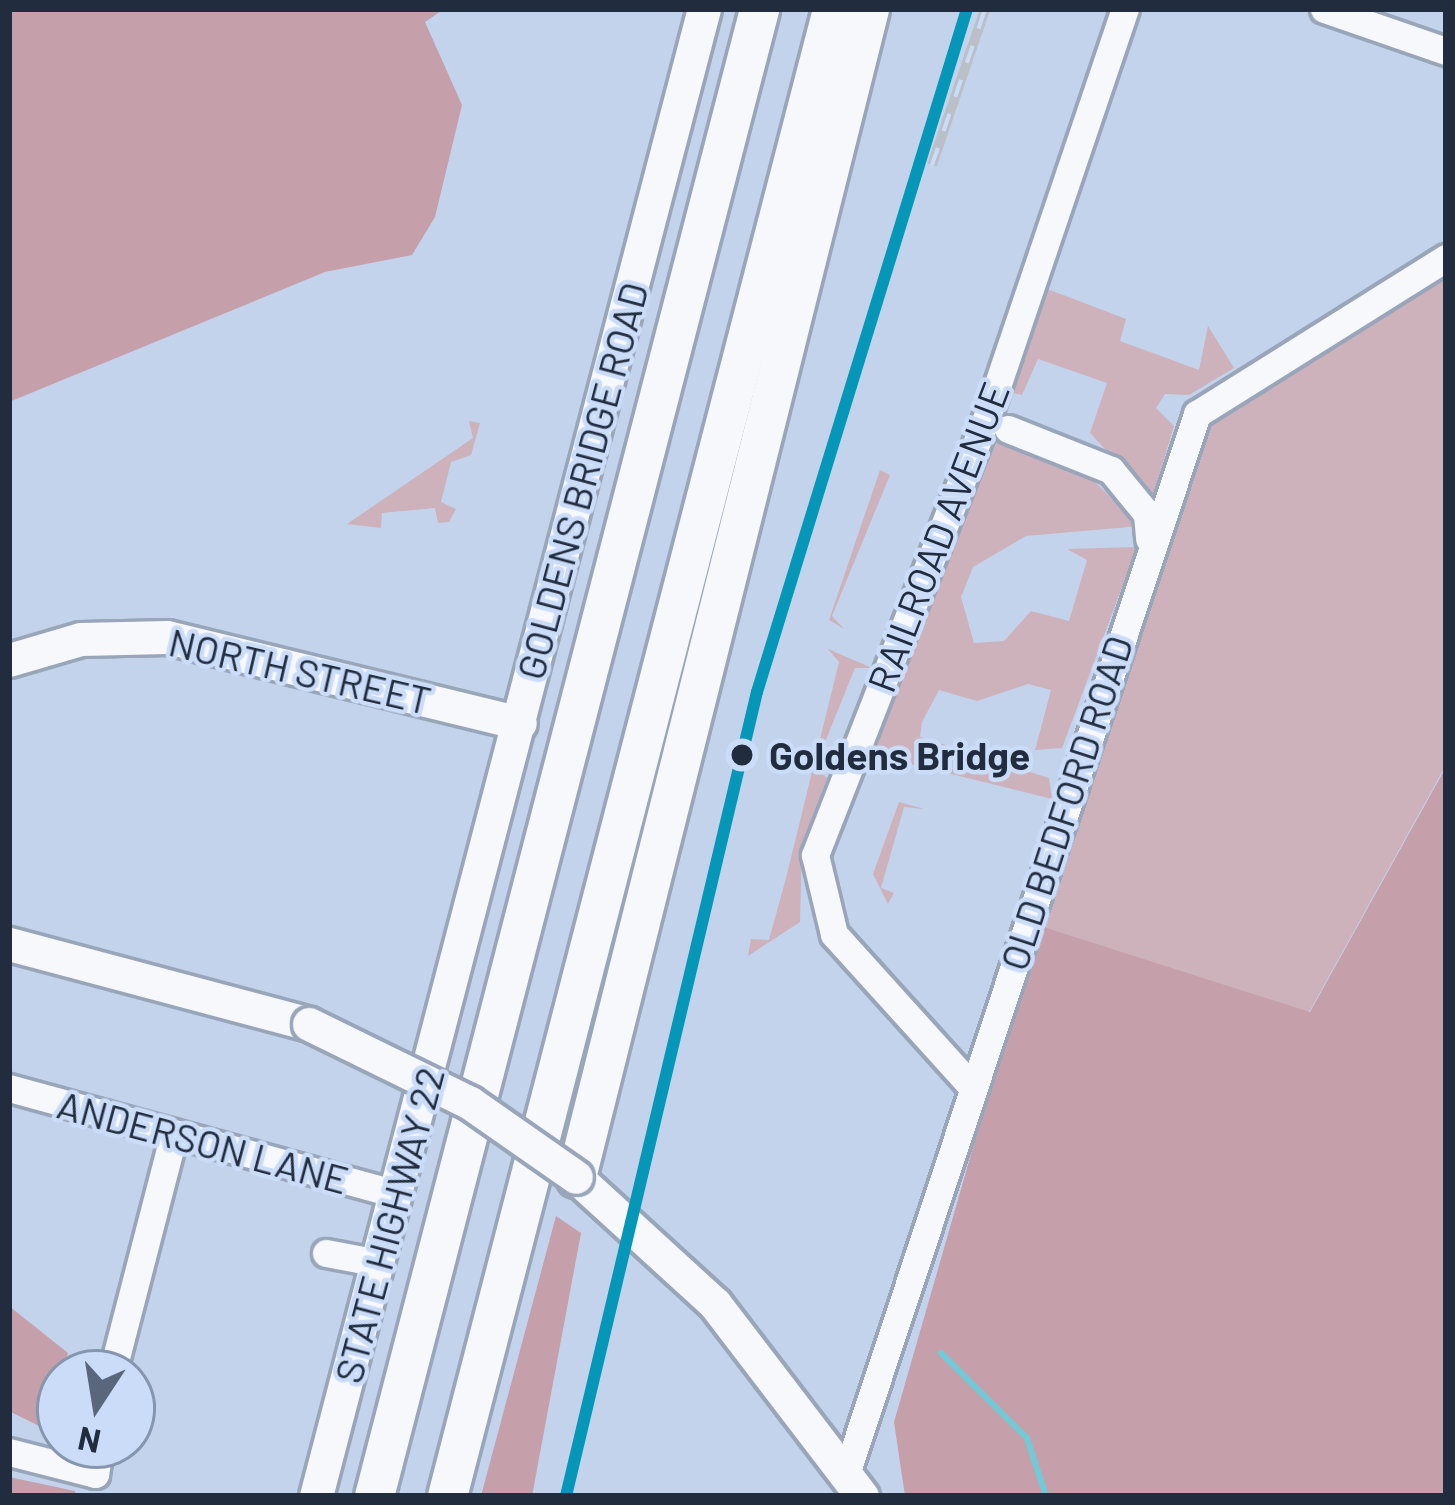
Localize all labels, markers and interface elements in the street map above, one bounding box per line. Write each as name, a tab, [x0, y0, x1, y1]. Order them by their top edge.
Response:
street label: GOLDENS BRIDGE ROAD	[507, 278, 657, 684]
street label: RAILROAD AVENUE	[857, 376, 1019, 698]
street label: NORTH STREET	[164, 618, 436, 724]
street label: OLD BEDFORD ROAD	[990, 630, 1142, 976]
place label: Goldens Bridge	[769, 732, 1030, 778]
marker: Goldens Bridge	[726, 739, 758, 771]
street label: STATE HIGHWAY 22	[324, 1062, 454, 1388]
street label: ANDERSON LANE	[52, 1081, 354, 1203]
north arrow	[36, 1349, 156, 1469]
text: N	[74, 1419, 104, 1463]

